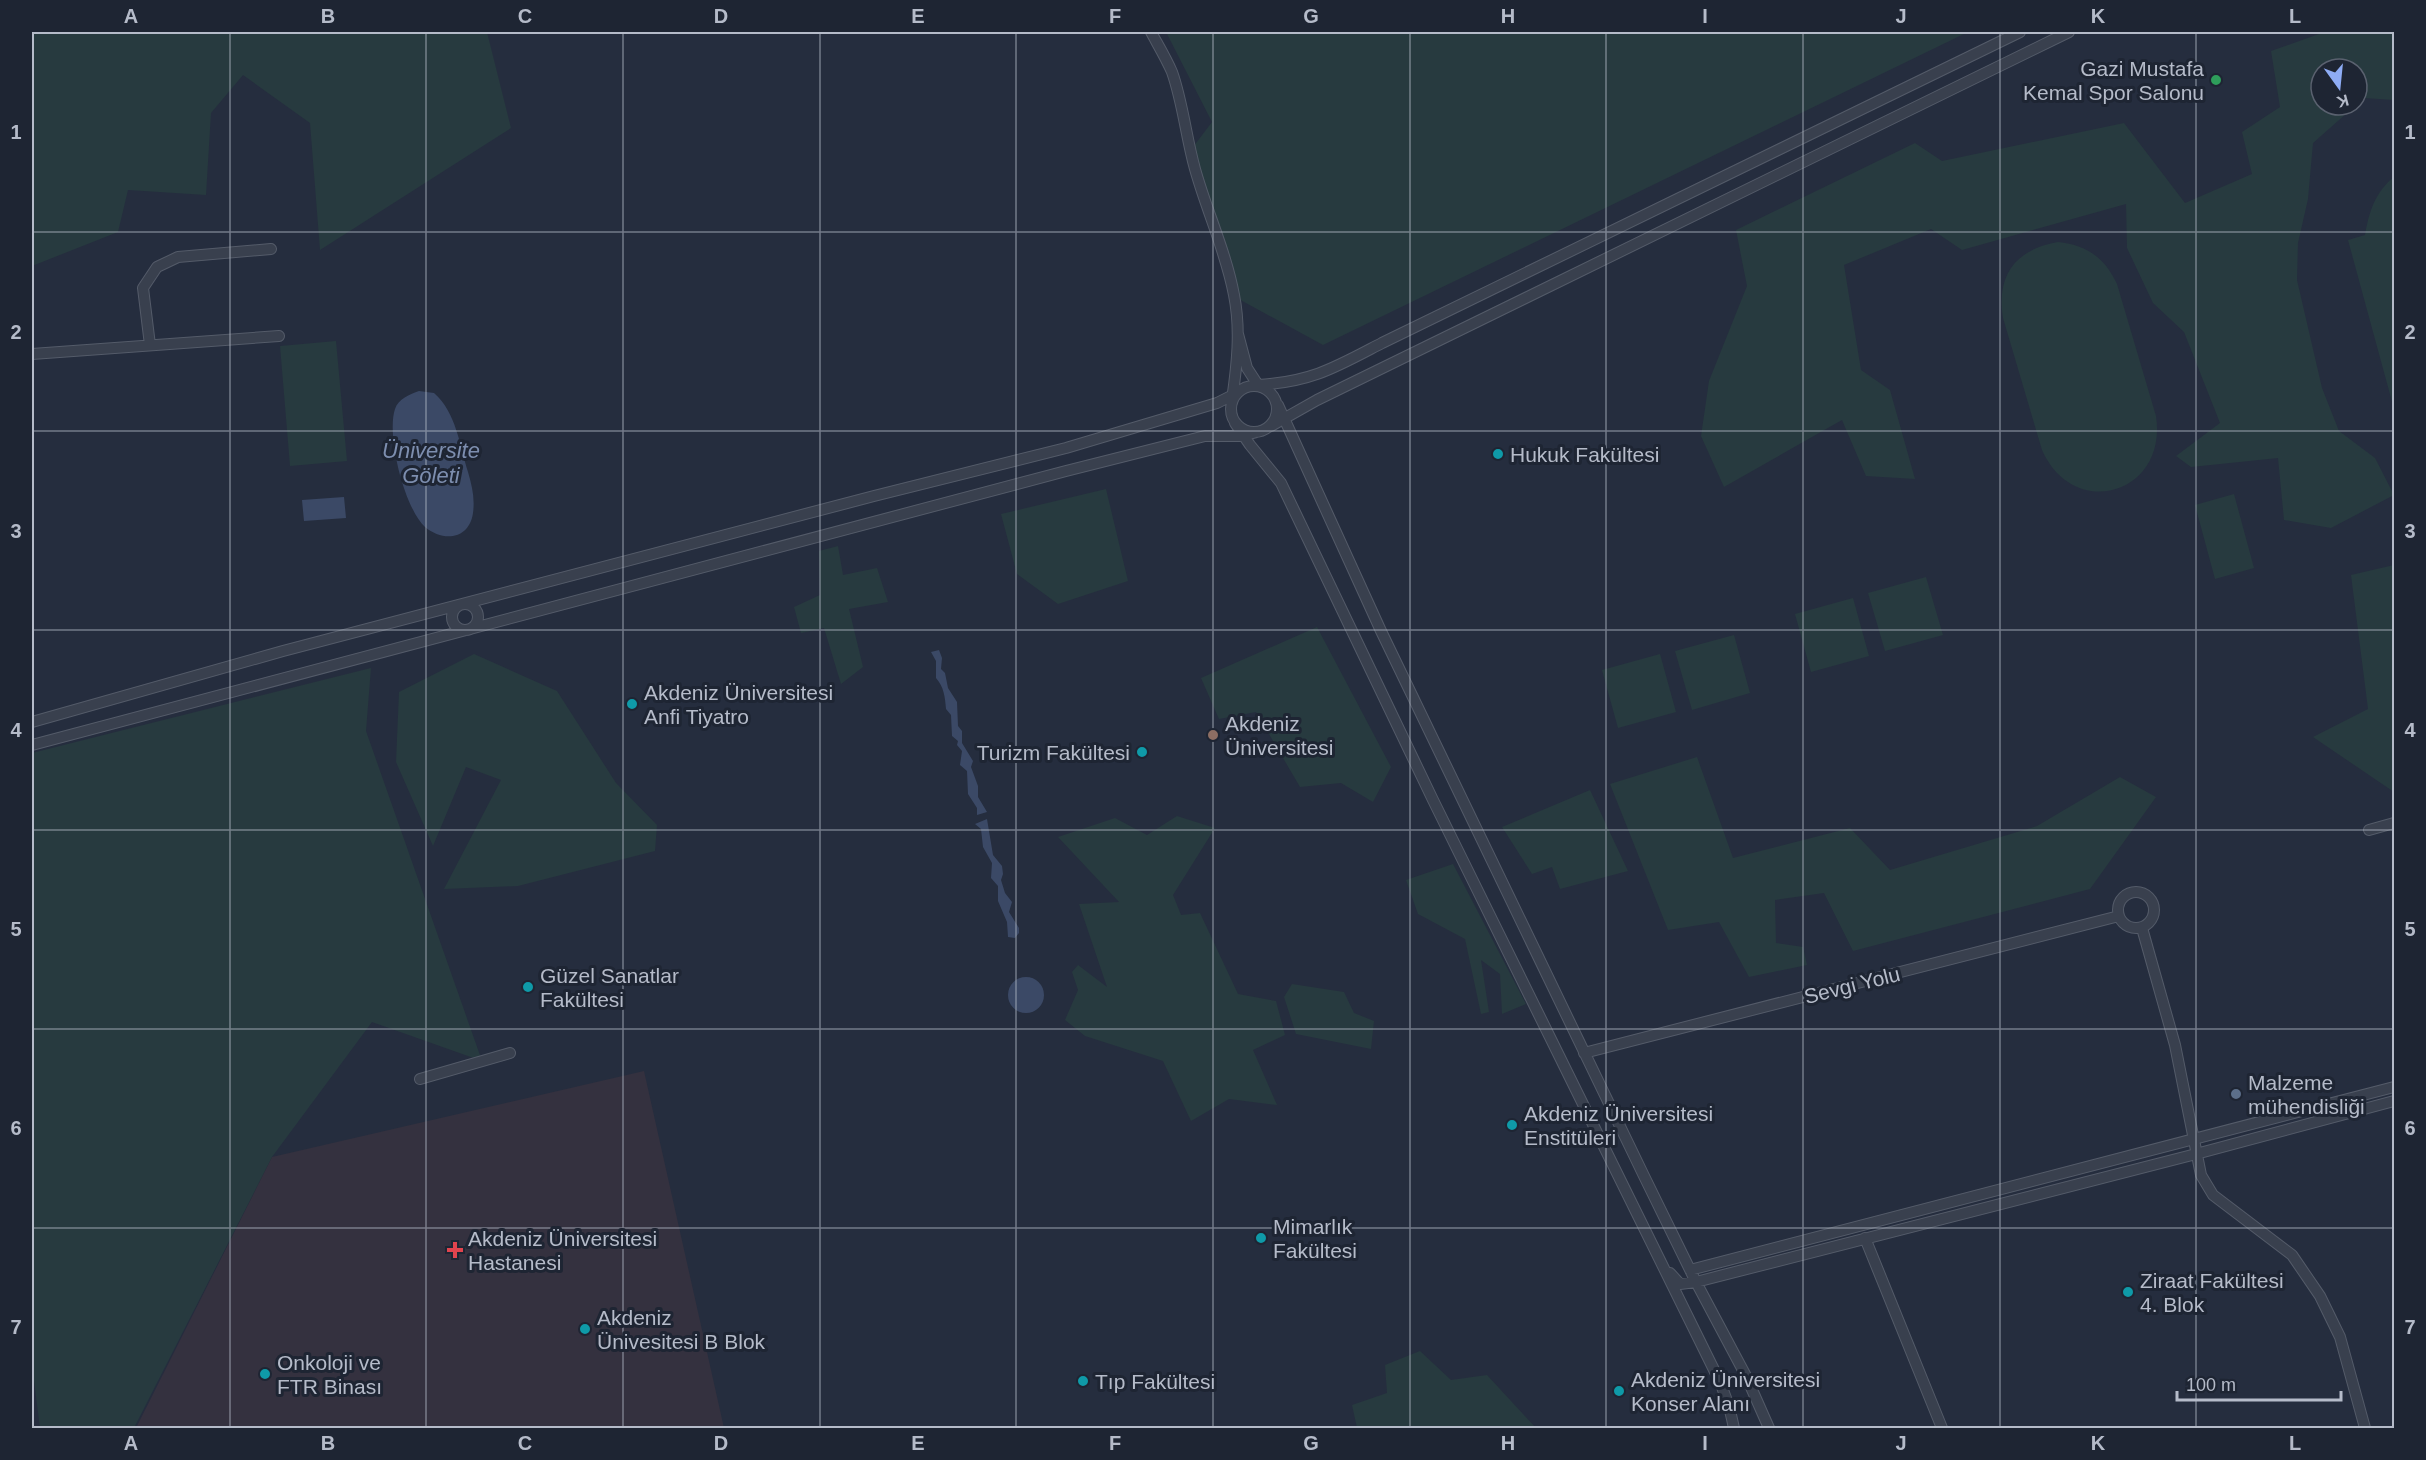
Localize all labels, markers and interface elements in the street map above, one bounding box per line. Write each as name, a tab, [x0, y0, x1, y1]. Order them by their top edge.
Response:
text: A	[124, 5, 138, 27]
text: B	[321, 5, 335, 27]
text: C	[518, 5, 532, 27]
text: D	[714, 5, 728, 27]
text: E	[911, 5, 925, 27]
text: F	[1109, 5, 1121, 27]
text: G	[1303, 5, 1319, 27]
text: H	[1501, 5, 1515, 27]
text: I	[1702, 5, 1708, 27]
text: J	[1895, 5, 1907, 27]
text: K	[2091, 5, 2106, 27]
text: L	[2289, 5, 2301, 27]
place label: Gazi Mustafa Kemal Spor Salonu	[2023, 57, 2204, 104]
north arrow	[2309, 57, 2369, 117]
marker: Gazi Mustafa Kemal Spor Salonu	[2209, 73, 2223, 87]
text: K	[2335, 91, 2351, 111]
text: 1	[10, 121, 22, 143]
text: 1	[2404, 121, 2416, 143]
text: 2	[10, 321, 22, 343]
text: 2	[2404, 321, 2416, 343]
water label: Üniversite Göleti	[382, 438, 480, 488]
place label: Hukuk Fakültesi	[1510, 443, 1659, 466]
marker: Hukuk Fakültesi	[1491, 447, 1505, 461]
text: 3	[10, 520, 22, 542]
text: 3	[2404, 520, 2416, 542]
place label: Akdeniz Üniversitesi Anfi Tiyatro	[644, 681, 833, 728]
marker: Akdeniz Üniversitesi Anfi Tiyatro	[625, 697, 639, 711]
place label: Akdeniz Üniversitesi	[1225, 712, 1334, 759]
text: 4	[10, 719, 22, 741]
text: 4	[2404, 719, 2416, 741]
marker: Akdeniz Üniversitesi	[1206, 728, 1220, 742]
place label: Turizm Fakültesi	[977, 741, 1130, 764]
marker: Turizm Fakültesi	[1135, 745, 1149, 759]
text: 5	[10, 918, 22, 940]
text: 5	[2404, 918, 2416, 940]
street label: Sevgi Yolu	[1802, 962, 1902, 1008]
place label: Güzel Sanatlar Fakültesi	[540, 964, 679, 1011]
marker: Güzel Sanatlar Fakültesi	[521, 980, 535, 994]
place label: Malzeme mühendisliği	[2248, 1071, 2365, 1118]
marker: Malzeme mühendisliği	[2229, 1087, 2243, 1101]
place label: Akdeniz Üniversitesi Enstitüleri	[1524, 1102, 1713, 1149]
text: 6	[10, 1117, 22, 1139]
text: 6	[2404, 1117, 2416, 1139]
marker: Akdeniz Üniversitesi Enstitüleri	[1505, 1118, 1519, 1132]
place label: Mimarlık Fakültesi	[1273, 1215, 1357, 1262]
place label: Akdeniz Üniversitesi Hastanesi	[468, 1227, 657, 1274]
marker: Mimarlık Fakültesi	[1254, 1231, 1268, 1245]
marker: Akdeniz Üniversitesi Hastanesi	[446, 1241, 464, 1259]
place label: Ziraat Fakültesi 4. Blok	[2140, 1269, 2284, 1316]
marker: Ziraat Fakültesi 4. Blok	[2121, 1285, 2135, 1299]
place label: Akdeniz Ünivesitesi B Blok	[597, 1306, 766, 1353]
text: 7	[10, 1316, 22, 1338]
text: 7	[2404, 1316, 2416, 1338]
marker: Akdeniz Ünivesitesi B Blok	[578, 1322, 592, 1336]
place label: Onkoloji ve FTR Binası	[277, 1351, 382, 1398]
scale bar	[2177, 1364, 2340, 1402]
marker: Onkoloji ve FTR Binası	[258, 1367, 272, 1381]
place label: Akdeniz Üniversitesi Konser Alanı	[1631, 1368, 1820, 1415]
place label: Tıp Fakültesi	[1095, 1370, 1215, 1393]
marker: Tıp Fakültesi	[1076, 1374, 1090, 1388]
text: 100 m	[2186, 1375, 2236, 1395]
marker: Akdeniz Üniversitesi Konser Alanı	[1612, 1384, 1626, 1398]
text: A	[124, 1432, 138, 1454]
text: B	[321, 1432, 335, 1454]
text: C	[518, 1432, 532, 1454]
text: D	[714, 1432, 728, 1454]
text: E	[911, 1432, 925, 1454]
text: F	[1109, 1432, 1121, 1454]
text: G	[1303, 1432, 1319, 1454]
text: H	[1501, 1432, 1515, 1454]
text: I	[1702, 1432, 1708, 1454]
text: J	[1895, 1432, 1907, 1454]
text: K	[2091, 1432, 2106, 1454]
text: L	[2289, 1432, 2301, 1454]

